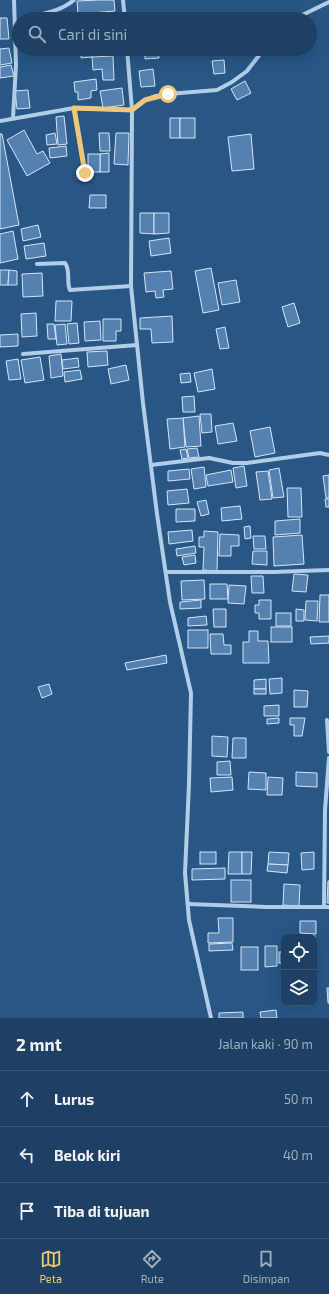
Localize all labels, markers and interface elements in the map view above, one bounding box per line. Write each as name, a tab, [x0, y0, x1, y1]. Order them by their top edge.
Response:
search box	[12, 12, 317, 56]
icon: search	[26, 23, 48, 45]
text: Cari di sini	[58, 25, 127, 43]
route start	[159, 85, 177, 103]
route end	[76, 164, 94, 182]
map controls	[281, 934, 317, 1006]
button: locate	[281, 934, 317, 970]
button: layers	[281, 970, 317, 1006]
text: 2 mnt	[16, 1034, 62, 1054]
text: Jalan kaki · 90 m	[218, 1036, 313, 1052]
icon: ahead	[16, 1088, 38, 1110]
text: Lurus	[54, 1090, 94, 1108]
text: 50 m	[284, 1091, 313, 1107]
icon: left	[16, 1144, 38, 1166]
text: Belok kiri	[54, 1146, 120, 1164]
text: 40 m	[283, 1147, 313, 1163]
icon: arrive	[16, 1200, 38, 1222]
text: Tiba di tujuan	[54, 1202, 150, 1220]
tab: Peta	[39, 1248, 62, 1285]
tab: Rute	[141, 1248, 164, 1285]
tab: Disimpan	[243, 1248, 290, 1285]

